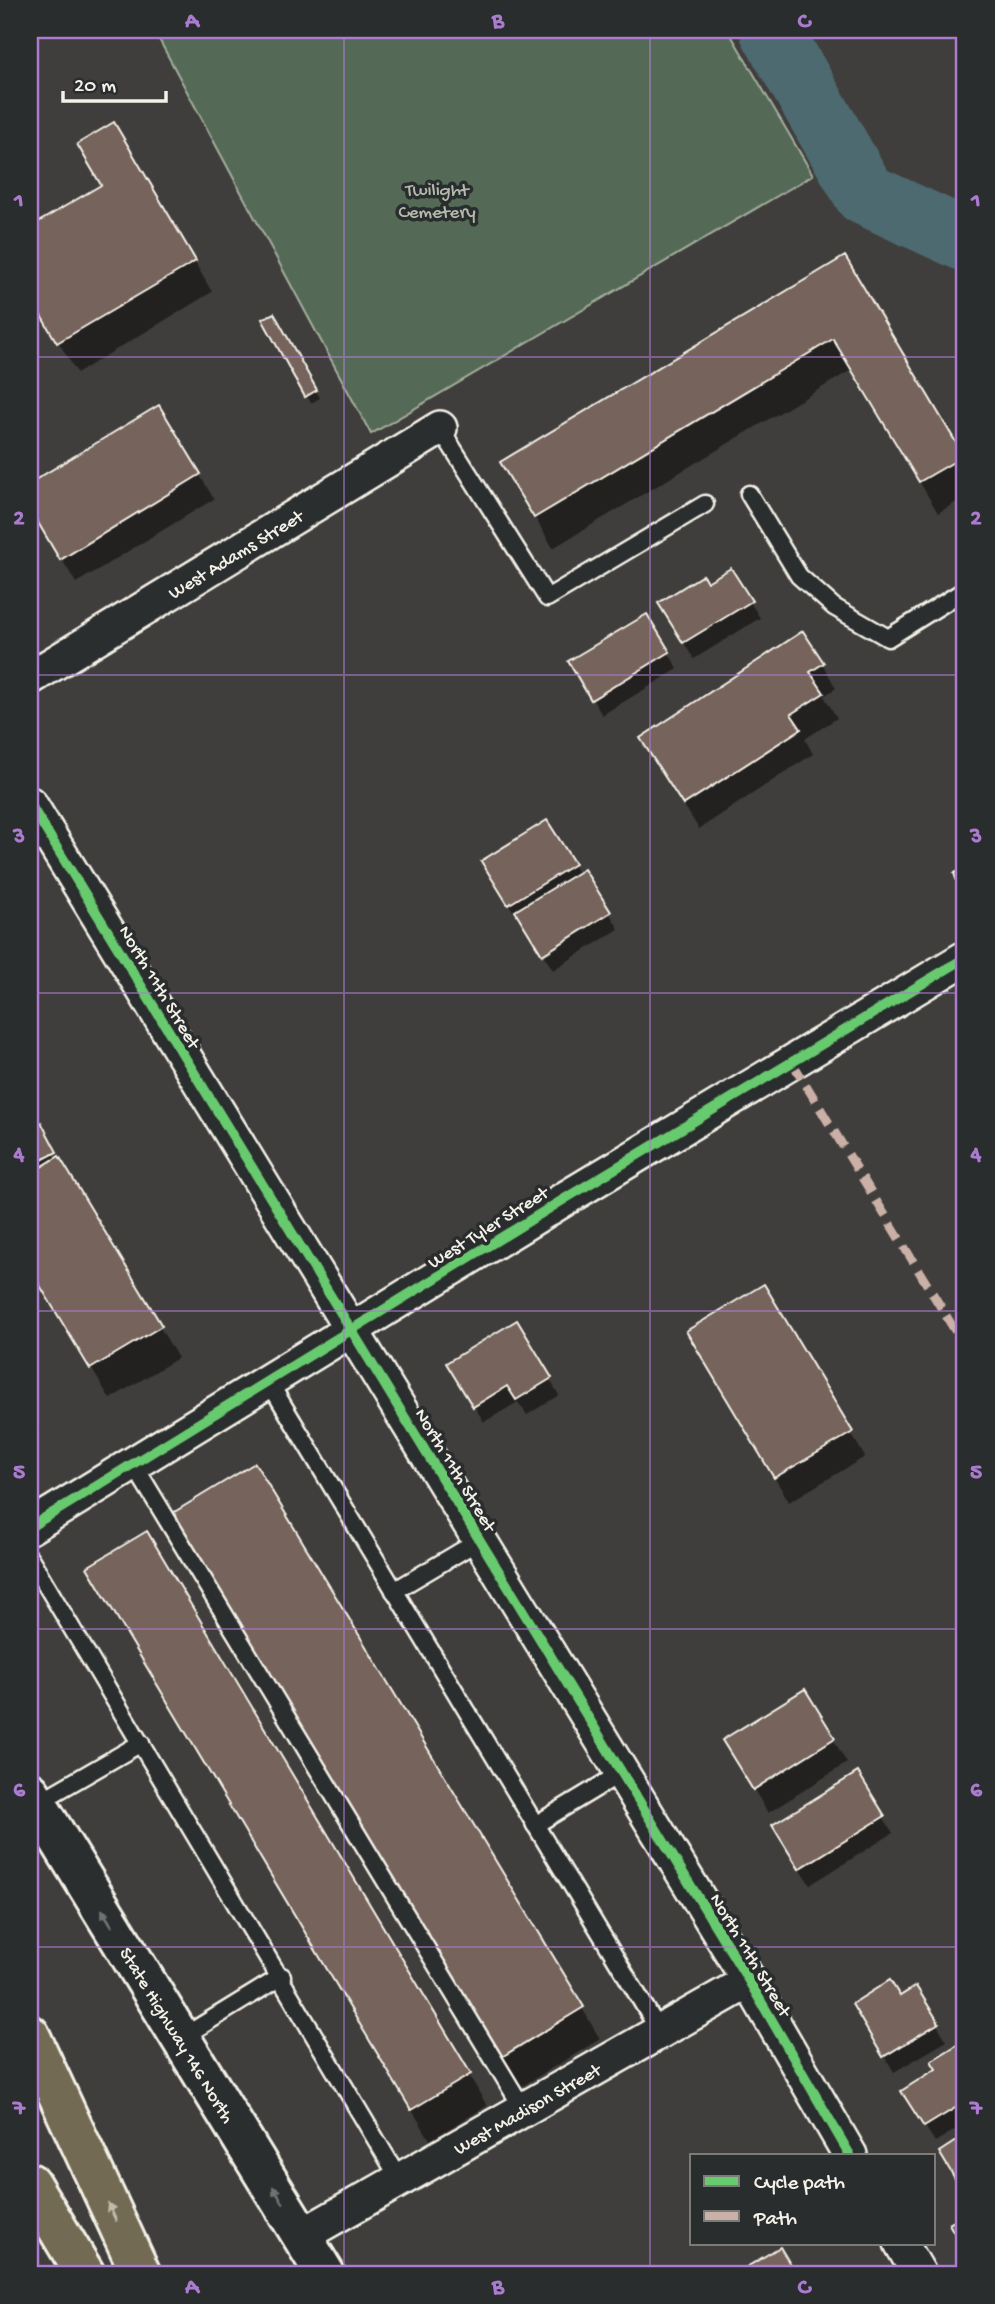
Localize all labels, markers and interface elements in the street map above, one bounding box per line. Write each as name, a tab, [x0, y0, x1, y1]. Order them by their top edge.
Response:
text: A	[184, 9, 200, 36]
text: B	[491, 9, 505, 36]
text: C	[798, 9, 813, 36]
scale bar	[63, 60, 166, 104]
text: 20 m	[74, 75, 116, 100]
park label: Twilight Cemetery	[398, 180, 476, 225]
text: 1	[13, 188, 24, 215]
text: 1	[970, 188, 981, 215]
street label: West Adams Street	[165, 505, 310, 606]
text: 2	[13, 506, 25, 533]
text: 2	[970, 506, 982, 533]
text: 3	[12, 824, 25, 851]
text: 3	[969, 824, 982, 851]
street label: North 11th Street	[112, 922, 205, 1056]
text: 4	[13, 1142, 25, 1169]
text: 4	[970, 1142, 982, 1169]
street label: West Tyler Street	[424, 1182, 555, 1275]
street label: North 11th Street	[408, 1405, 501, 1539]
text: 5	[13, 1460, 25, 1487]
text: 5	[970, 1460, 982, 1487]
text: 6	[13, 1778, 26, 1805]
text: 6	[970, 1778, 983, 1805]
street label: North 11th Street	[703, 1890, 796, 2024]
one-way arrow	[101, 1908, 113, 1927]
street label: State Highway 146 North	[113, 1944, 238, 2128]
street label: West Madison Street	[451, 2059, 608, 2162]
text: 7	[12, 2096, 26, 2123]
text: 7	[969, 2096, 983, 2123]
legend	[690, 2154, 936, 2244]
text: Cycle path	[754, 2172, 845, 2197]
one-way arrow	[271, 2185, 284, 2204]
one-way arrow	[106, 2202, 118, 2222]
text: Path	[753, 2208, 797, 2233]
text: A	[184, 2275, 200, 2302]
text: B	[491, 2275, 505, 2302]
text: C	[798, 2275, 813, 2302]

